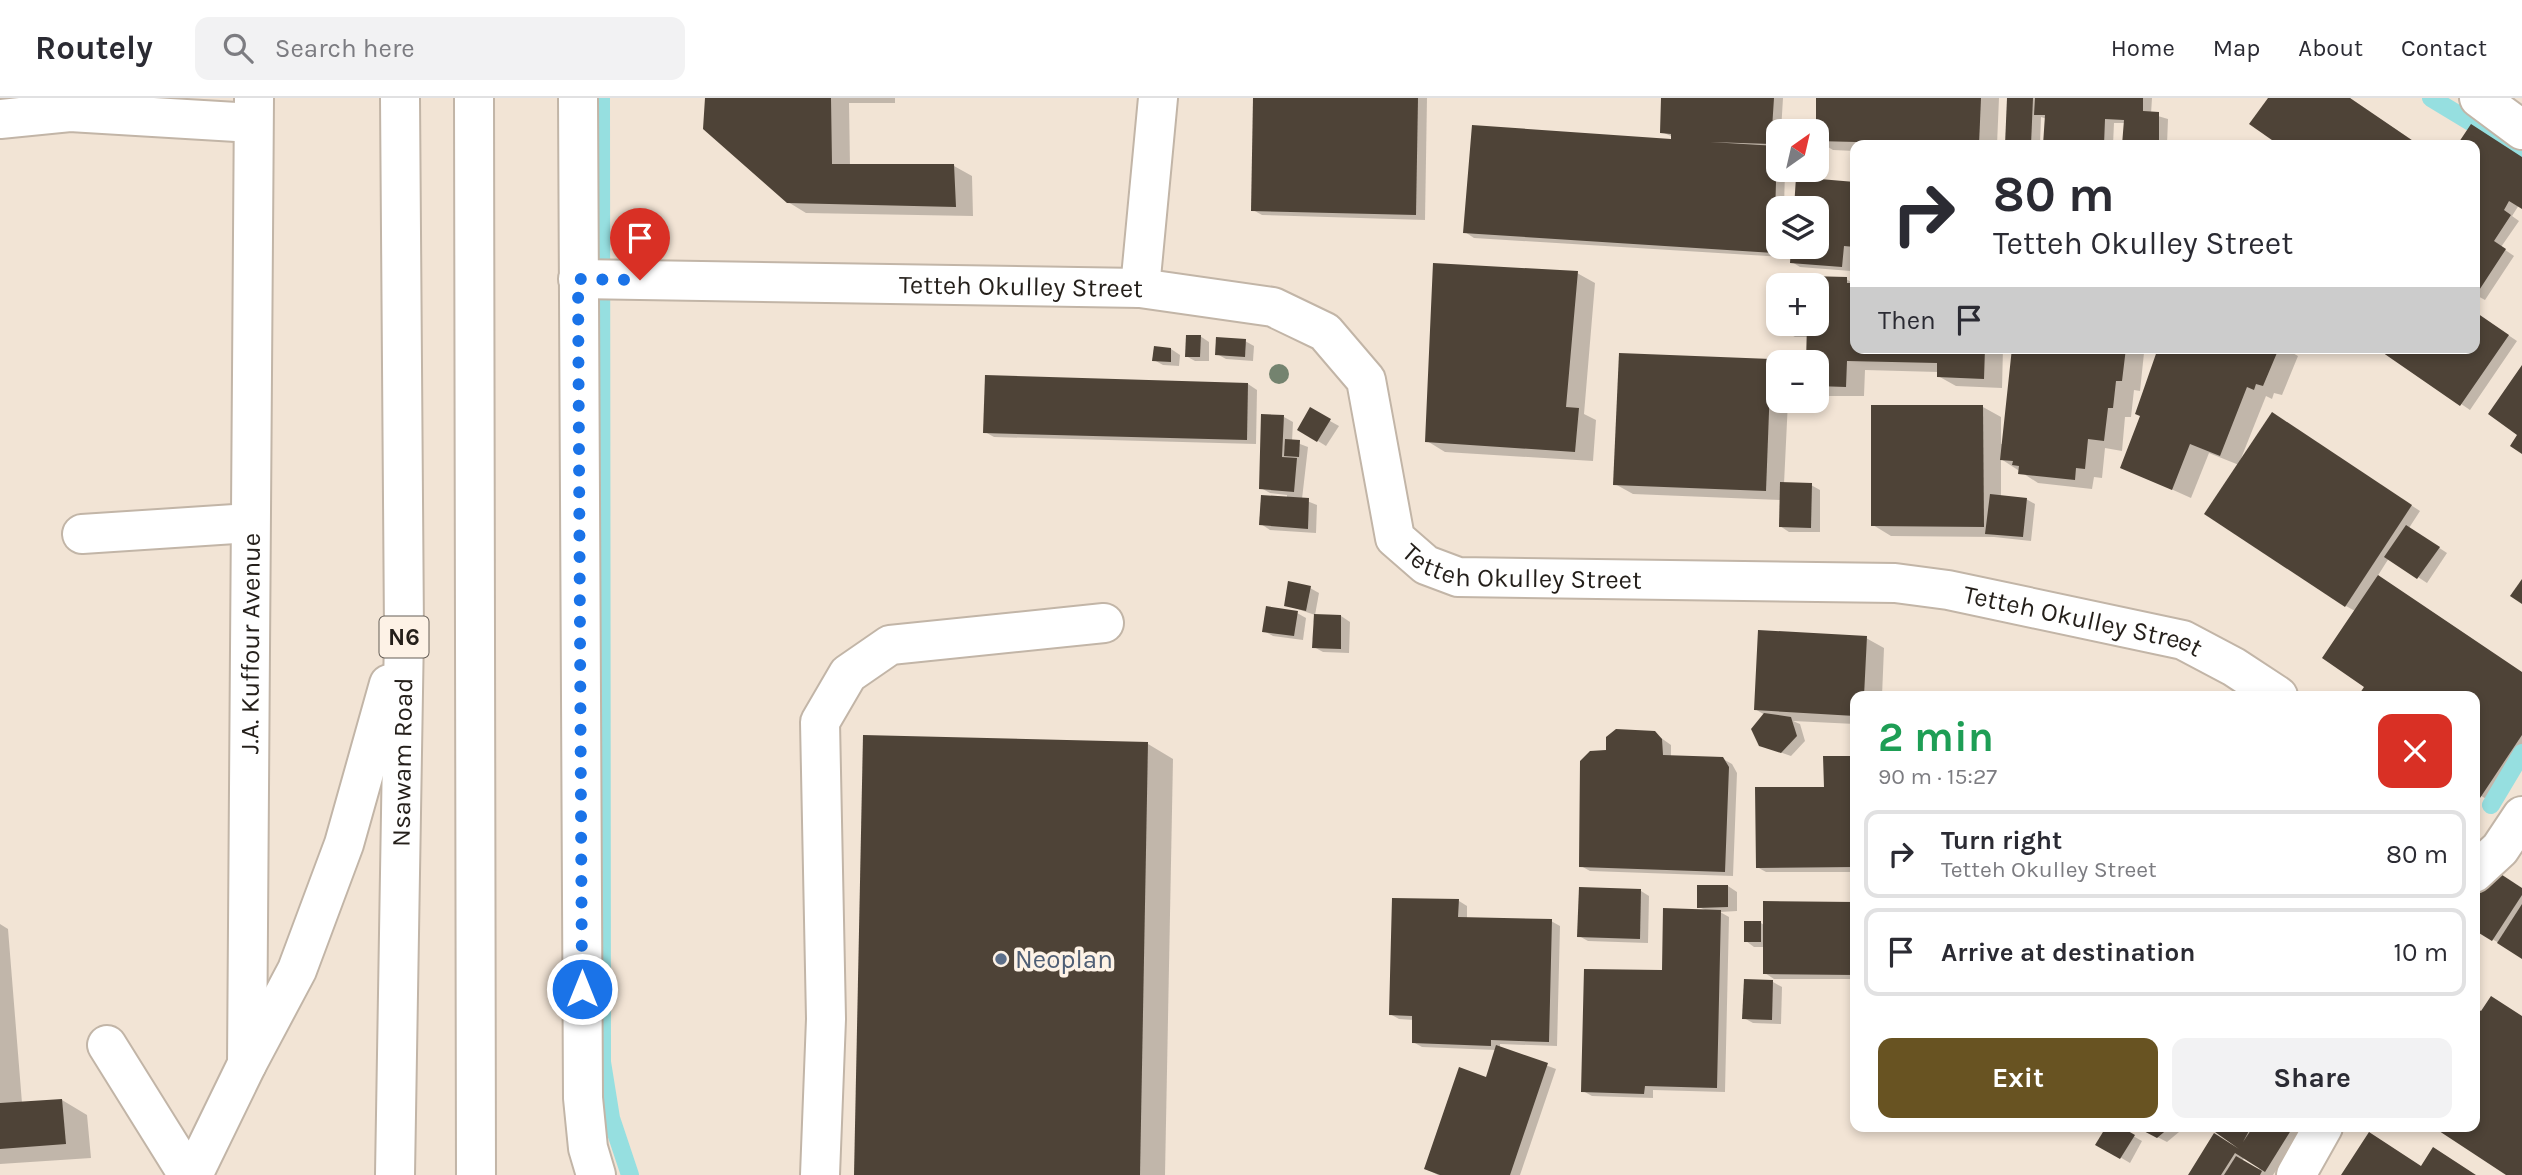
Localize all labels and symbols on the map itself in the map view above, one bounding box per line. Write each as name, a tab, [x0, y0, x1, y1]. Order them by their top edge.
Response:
north arrow	[1766, 119, 1829, 182]
pin	[610, 208, 670, 280]
street label: Tetteh Okulley Street	[899, 269, 1143, 304]
street label: J.A. Kuffour Avenue	[234, 533, 267, 754]
street label: Tetteh Okulley Street	[1396, 537, 1642, 596]
street label: Tetteh Okulley Street	[1961, 579, 2208, 664]
road number: N6	[380, 616, 428, 658]
street label: Nsawam Road	[385, 677, 419, 847]
place label: Neoplan	[1015, 944, 1113, 975]
marker: Neoplan	[993, 951, 1009, 967]
position arrow	[545, 952, 619, 1026]

